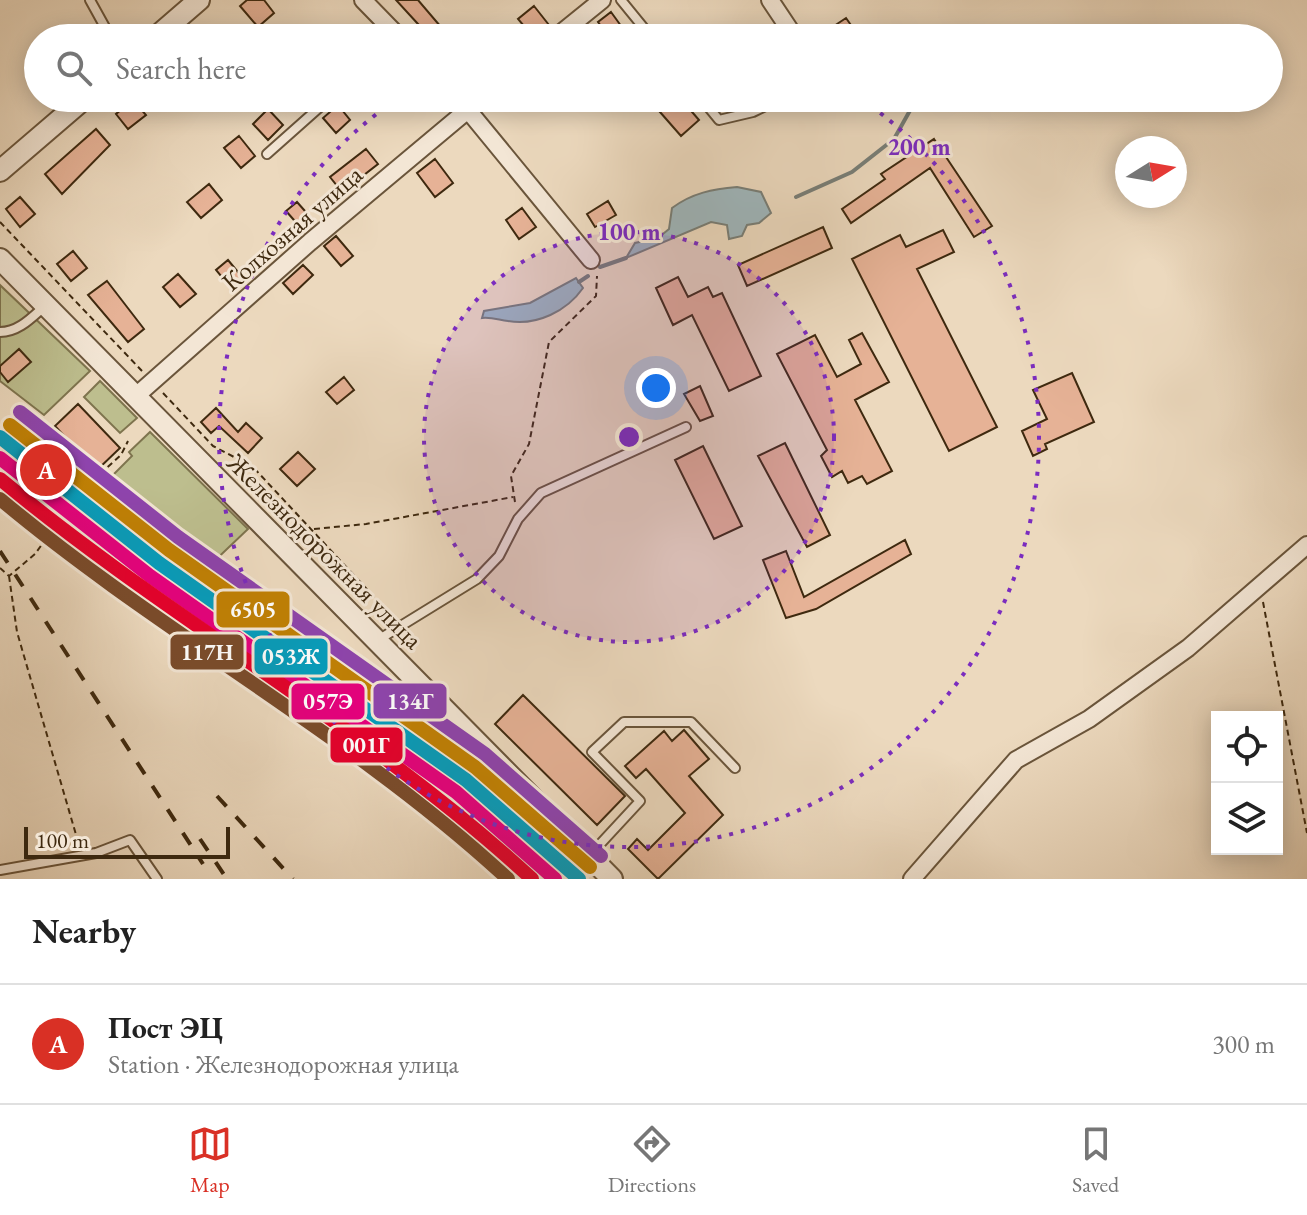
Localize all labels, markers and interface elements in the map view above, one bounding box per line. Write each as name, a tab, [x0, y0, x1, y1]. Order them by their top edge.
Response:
search box	[24, 24, 1283, 112]
icon: search	[52, 46, 96, 90]
text: Search here	[116, 49, 246, 88]
text: 200 m	[887, 131, 951, 162]
north arrow	[1115, 136, 1187, 208]
street label: Колхозная улица	[215, 157, 370, 298]
text: 100 m	[597, 216, 661, 247]
your location	[636, 368, 676, 408]
centre of rings	[615, 423, 643, 451]
pin: A	[20, 440, 72, 500]
street label: Железнодорожная улица	[219, 445, 431, 657]
line badge: 6505	[215, 590, 291, 629]
text: 6505	[230, 595, 276, 624]
line badge: 117Н	[169, 633, 245, 671]
line badge: 053Ж	[253, 637, 329, 676]
text: 117Н	[181, 638, 234, 667]
text: 053Ж	[262, 642, 321, 671]
line badge: 057Э	[290, 682, 366, 721]
line badge: 134Г	[372, 682, 448, 720]
text: 057Э	[303, 687, 353, 716]
text: 134Г	[387, 687, 434, 716]
map controls	[1211, 711, 1283, 855]
button: locate	[1211, 711, 1283, 783]
line badge: 001Г	[329, 726, 404, 764]
text: 001Г	[343, 731, 390, 760]
button: layers	[1211, 783, 1283, 855]
scale bar	[24, 823, 230, 859]
text: 100 m	[36, 826, 89, 855]
text: Nearby	[32, 909, 136, 953]
text: Пост ЭЦ	[108, 1008, 223, 1047]
text: A	[49, 1027, 67, 1061]
text: 300 m	[1212, 1027, 1275, 1061]
text: Station · Железнодорожная улица	[108, 1047, 459, 1081]
tab: Map	[188, 1122, 232, 1199]
tab: Directions	[608, 1122, 696, 1199]
tab: Saved	[1072, 1122, 1119, 1199]

